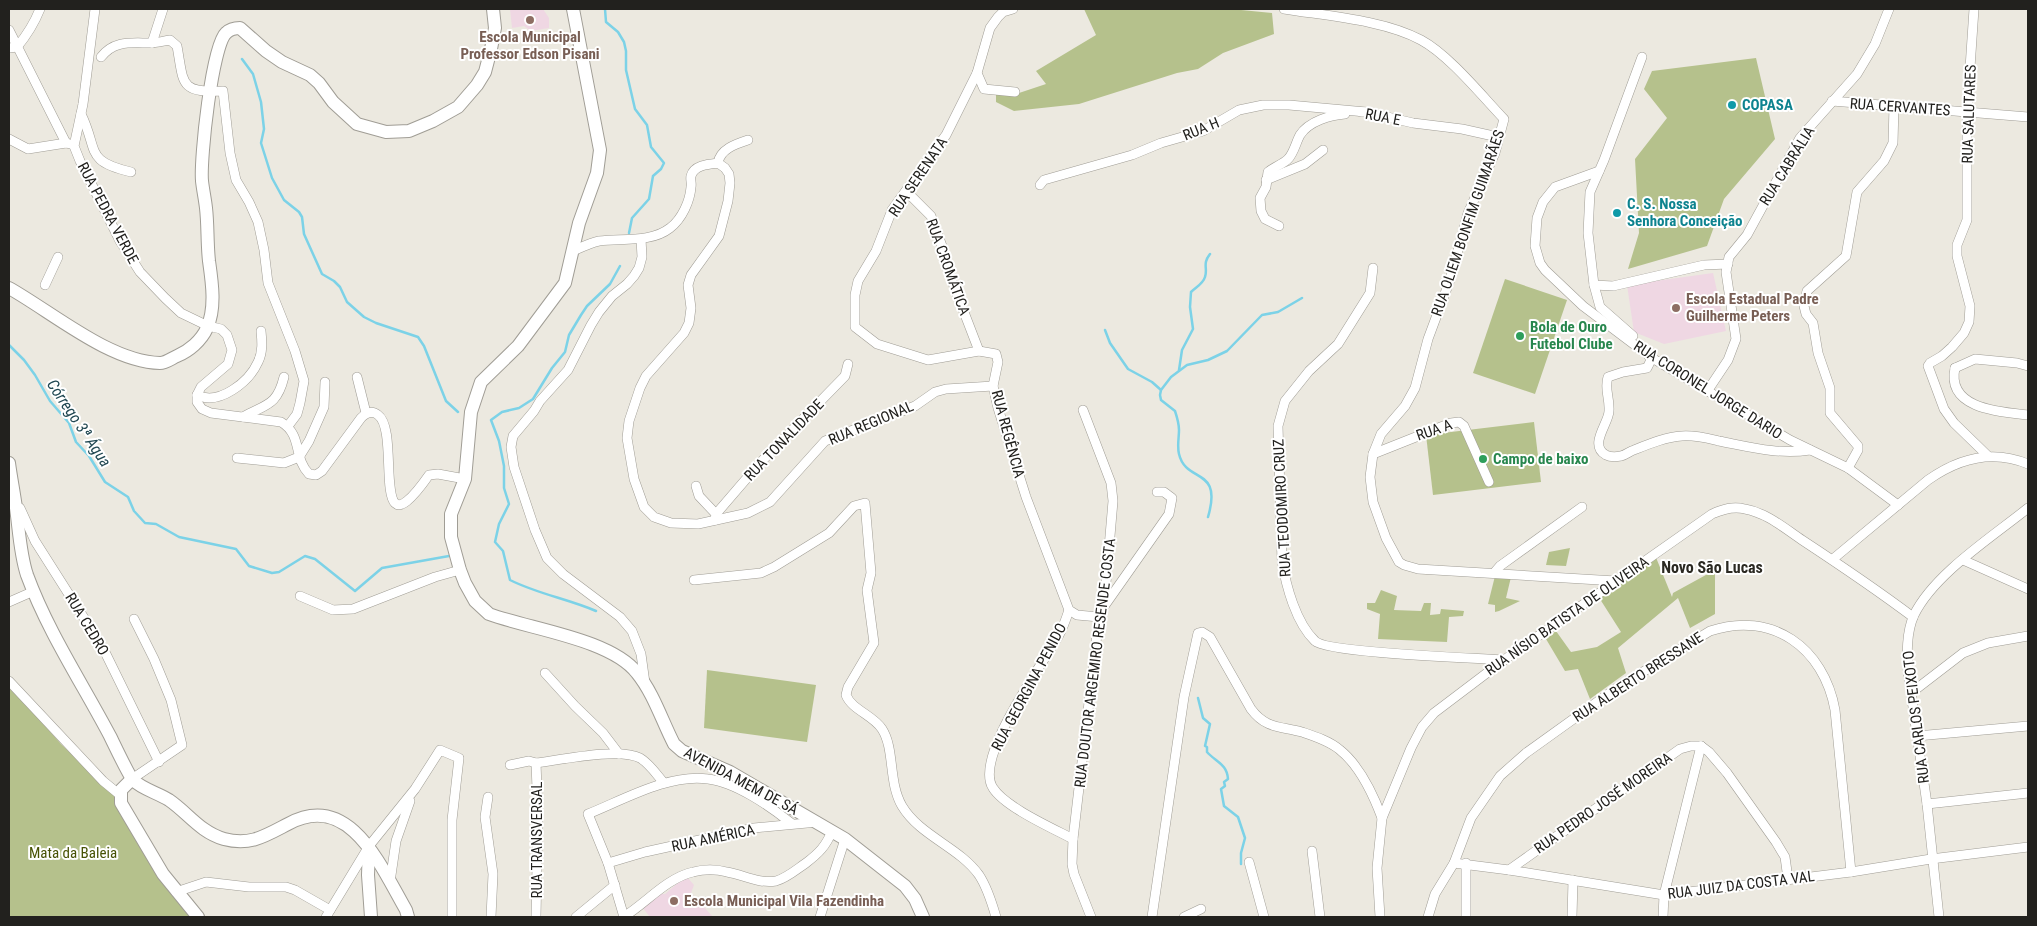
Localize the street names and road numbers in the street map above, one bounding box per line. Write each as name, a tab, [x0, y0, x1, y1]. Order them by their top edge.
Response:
street label: RUA SALUTARES	[1958, 64, 1980, 164]
street label: RUA CERVANTES	[1849, 95, 1951, 120]
street label: RUA E	[1364, 105, 1402, 129]
street label: RUA H	[1180, 114, 1222, 144]
street label: RUA CABRÁLIA	[1756, 123, 1819, 209]
street label: RUA OLIEM BONFIM GUIMARÃES	[1428, 127, 1508, 318]
street label: RUA SERENATA	[885, 134, 951, 220]
street label: RUA PEDRA VERDE	[74, 159, 142, 267]
street label: RUA CROMÁTICA	[922, 216, 974, 318]
street label: RUA CORONEL JORGE DARIO	[1630, 337, 1786, 443]
street label: RUA REGÊNCIA	[988, 388, 1028, 480]
street label: RUA TONALIDADE	[740, 395, 828, 485]
street label: RUA REGIONAL	[826, 397, 916, 449]
street label: RUA A	[1414, 415, 1455, 445]
street label: RUA TEODOMIRO CRUZ	[1269, 438, 1295, 577]
street label: RUA DOUTOR ARGEMIRO RESENDE COSTA	[1071, 537, 1119, 789]
street label: RUA NÍSIO BATISTA DE OLIVEIRA	[1482, 552, 1653, 679]
street label: RUA CEDRO	[61, 589, 113, 659]
street label: RUA GEORGINA PENIDO	[988, 620, 1070, 754]
street label: RUA ALBERTO BRESSANE	[1569, 628, 1707, 726]
street label: RUA CARLOS PEIXOTO	[1899, 650, 1933, 784]
street label: AVENIDA MEM DE SÁ	[681, 743, 802, 819]
street label: RUA PEDRO JOSÉ MOREIRA	[1531, 748, 1676, 857]
street label: RUA TRANSVERSAL	[528, 782, 546, 898]
street label: RUA AMÉRICA	[670, 820, 757, 856]
street label: RUA JUIZ DA COSTA VAL	[1667, 867, 1815, 903]

